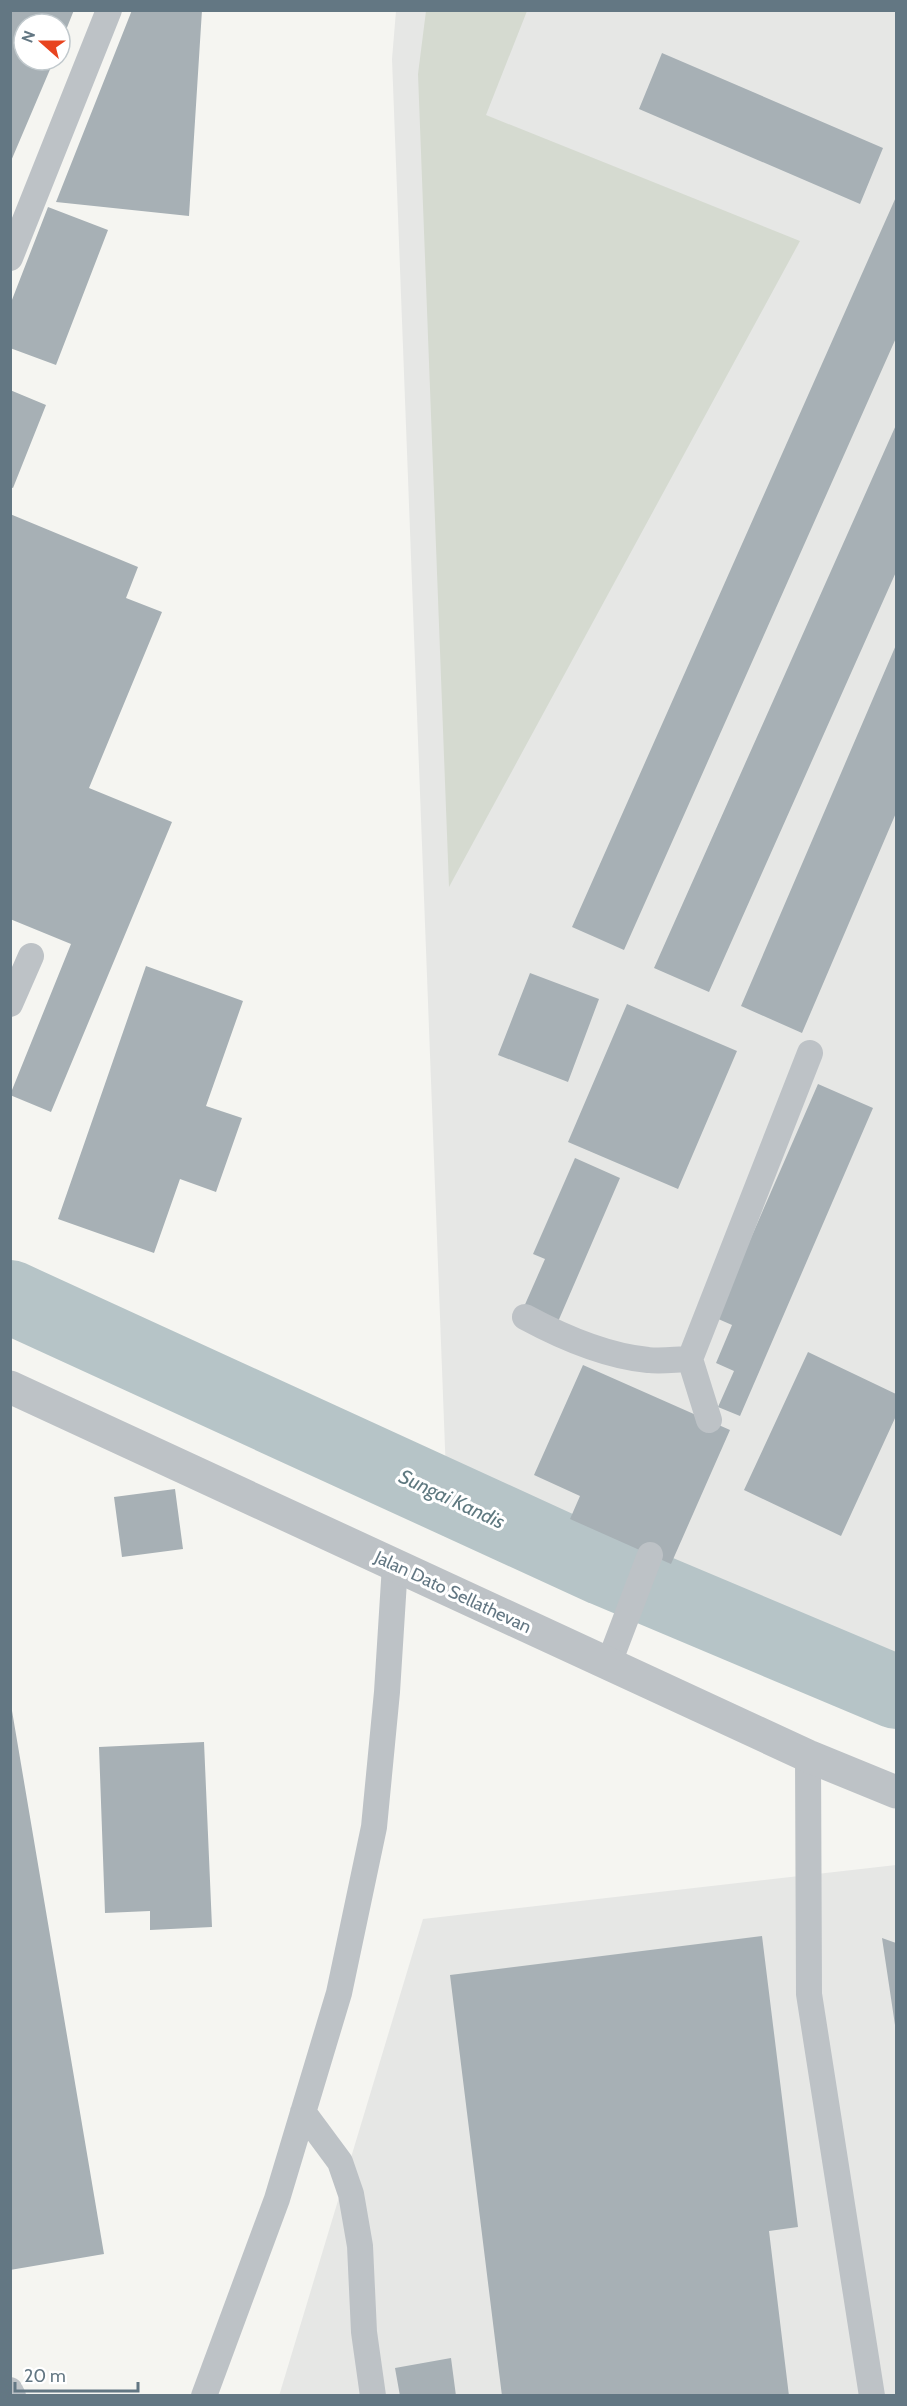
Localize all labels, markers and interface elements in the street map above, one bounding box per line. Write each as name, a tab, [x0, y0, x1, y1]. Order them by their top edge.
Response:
north arrow	[12, 12, 72, 72]
text: N	[18, 28, 39, 45]
water label: Sungai Kandis	[395, 1464, 509, 1534]
street label: Jalan Dato Sellathevan	[370, 1546, 535, 1638]
scale bar	[15, 2355, 138, 2393]
text: 20 m	[24, 2365, 66, 2387]

